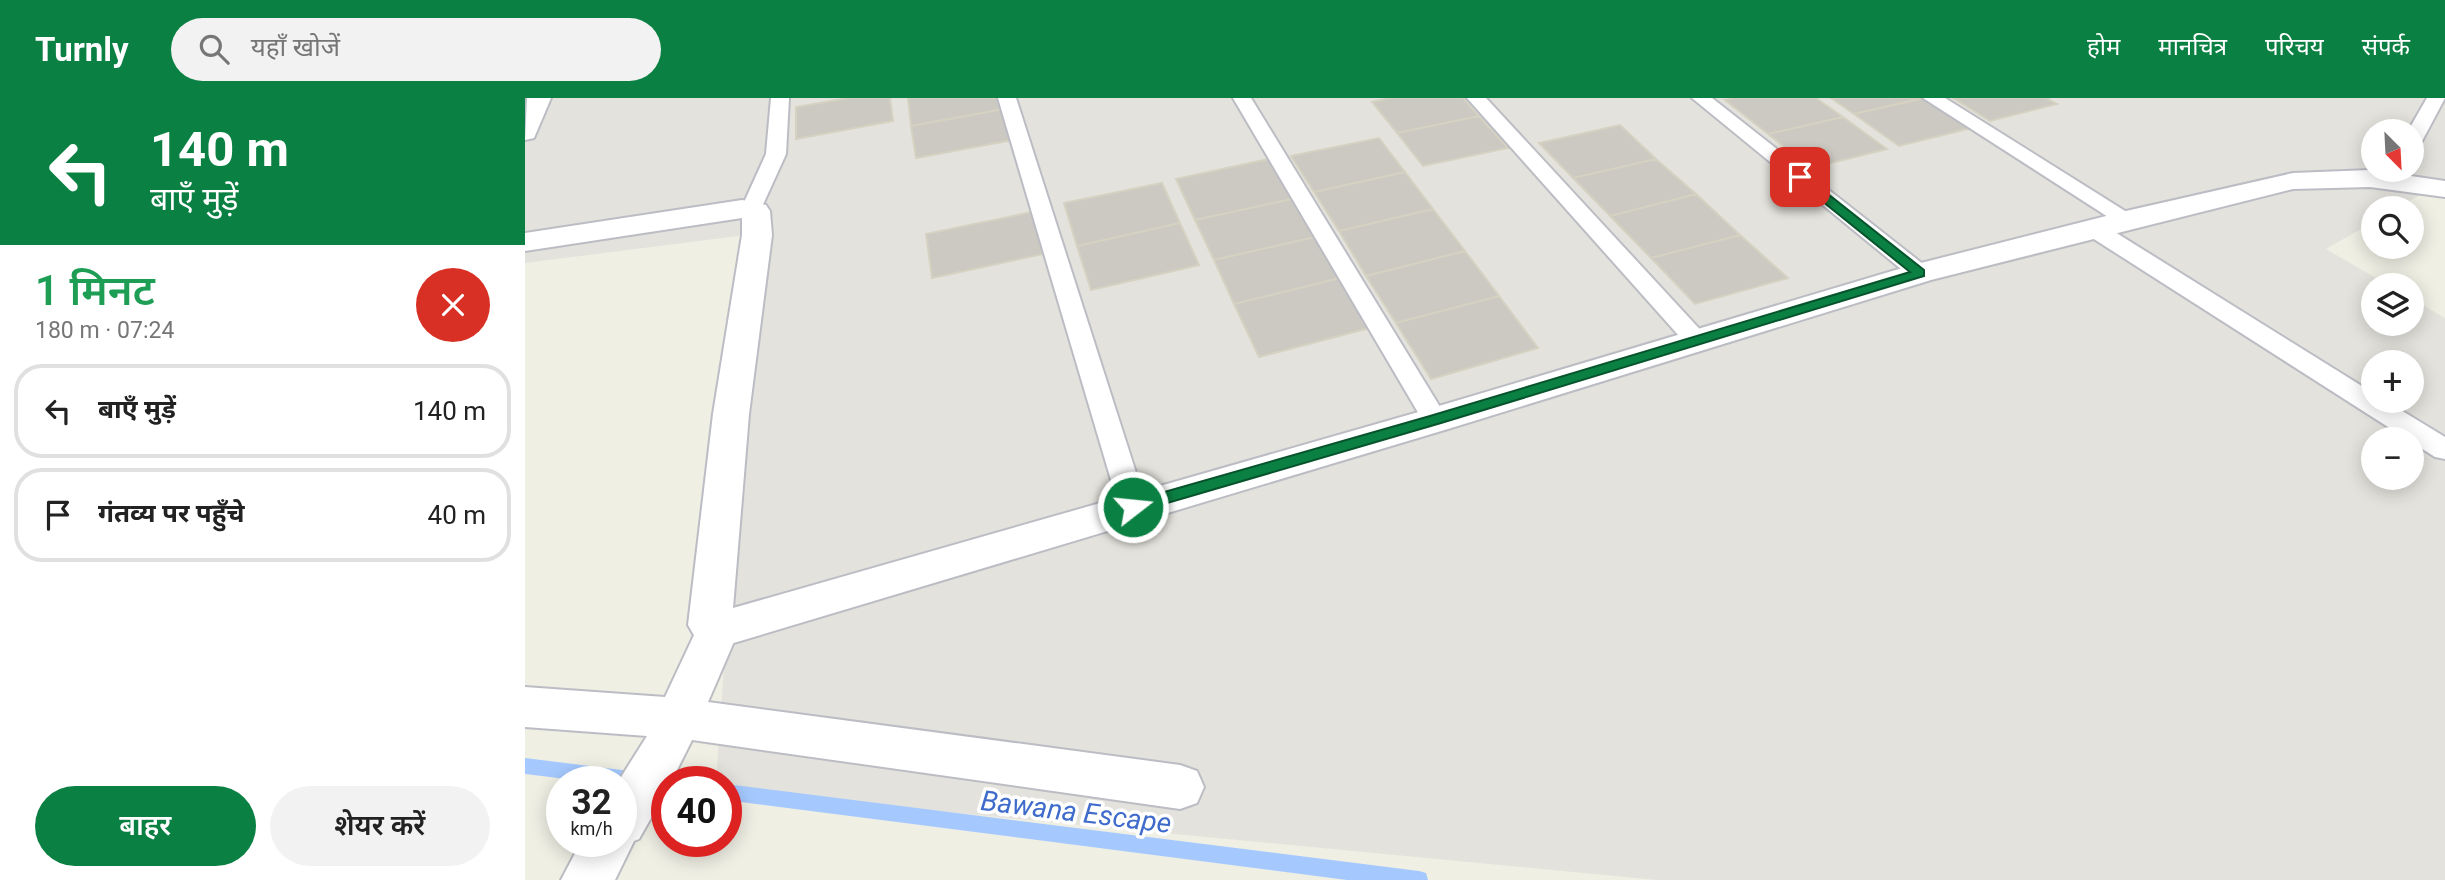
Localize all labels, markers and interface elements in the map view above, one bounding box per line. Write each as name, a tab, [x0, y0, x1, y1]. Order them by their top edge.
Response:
search box	[171, 18, 661, 81]
text: Turnly	[35, 30, 129, 69]
icon: search	[195, 30, 233, 68]
text: यहाँ खोजें	[251, 32, 340, 62]
text: होम	[2087, 33, 2120, 61]
text: मानचित्र	[2158, 33, 2227, 61]
text: परिचय	[2265, 33, 2324, 61]
text: संपर्क	[2362, 33, 2410, 61]
north arrow	[2361, 119, 2424, 182]
map controls	[2361, 119, 2424, 490]
text: 140 m	[150, 121, 289, 178]
icon: left	[35, 126, 126, 217]
pin	[1770, 147, 1830, 207]
icon: arrive	[1781, 158, 1819, 196]
text: बाएँ मुड़ें	[150, 180, 238, 218]
button: search	[2361, 196, 2424, 259]
text: 1 मिनट	[35, 266, 155, 315]
button: close	[416, 268, 490, 342]
button: layers	[2361, 273, 2424, 336]
text: 180 m · 07:24	[35, 317, 174, 344]
button: +	[2361, 350, 2424, 413]
icon: left	[39, 392, 77, 430]
text: बाएँ मुड़ें	[98, 394, 176, 424]
text: 140 m	[413, 396, 486, 426]
button: −	[2361, 427, 2424, 490]
position arrow	[1096, 470, 1170, 544]
icon: arrive	[39, 496, 77, 534]
text: गंतव्य पर पहुँचे	[98, 498, 245, 528]
text: 40 m	[428, 500, 486, 530]
speed limit sign: 40	[651, 766, 742, 857]
text: 32	[571, 782, 612, 823]
water label: Bawana Escape	[979, 784, 1173, 840]
button: बाहर	[35, 786, 256, 866]
button: शेयर करें	[270, 786, 490, 866]
text: km/h	[570, 818, 613, 839]

